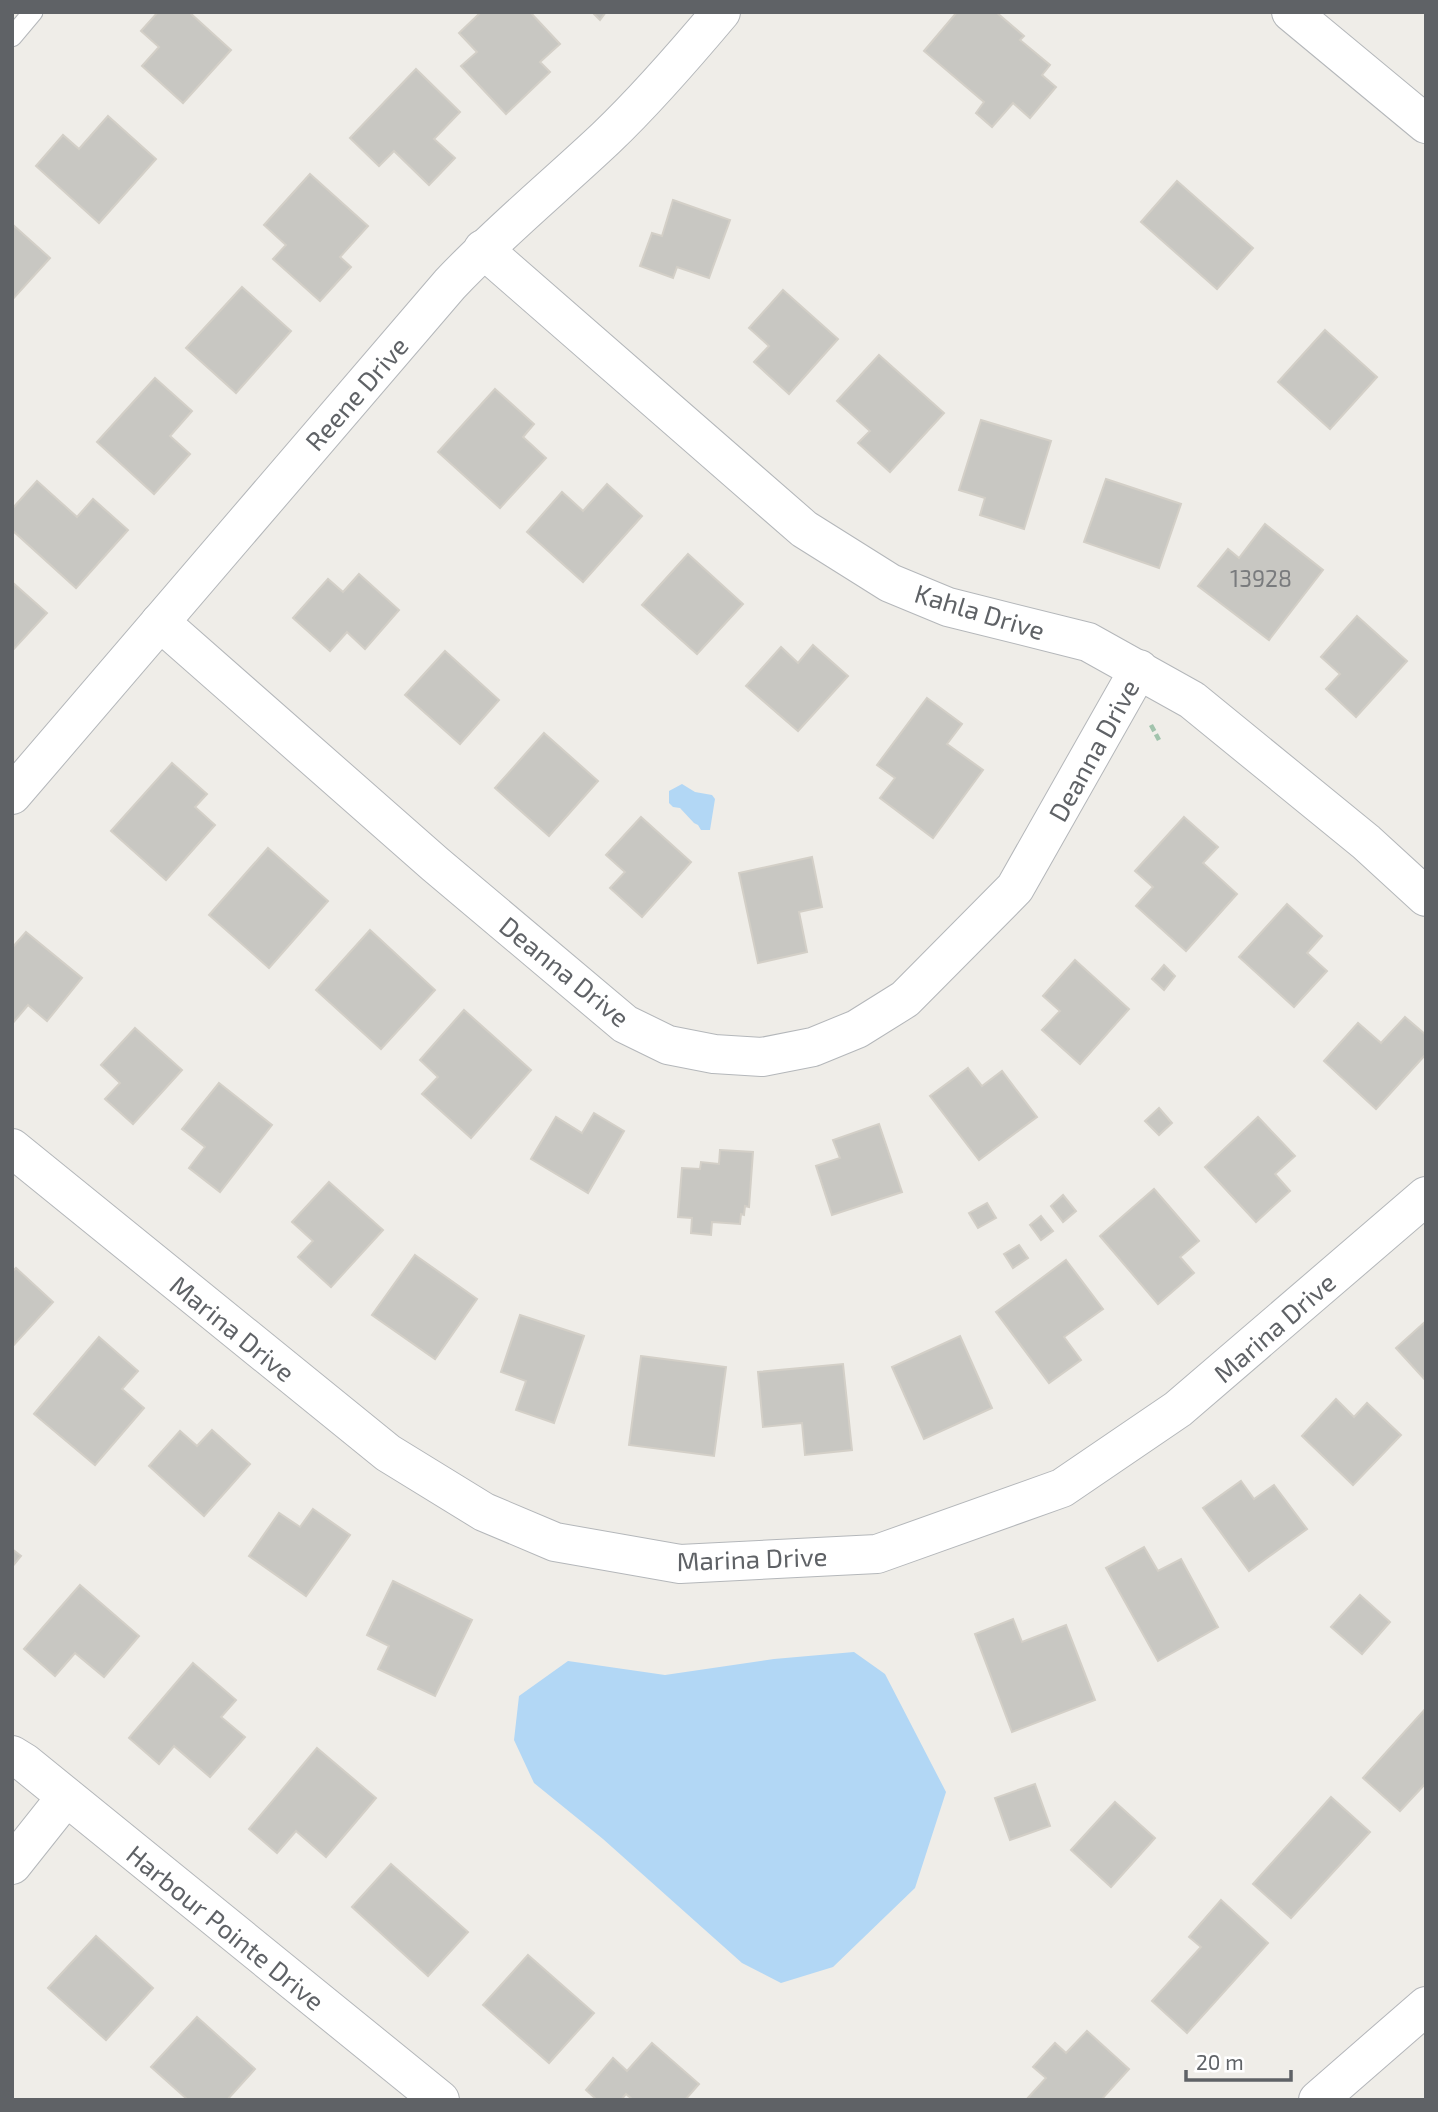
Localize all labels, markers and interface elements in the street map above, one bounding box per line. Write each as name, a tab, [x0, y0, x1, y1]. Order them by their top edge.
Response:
street label: Reene Drive	[298, 330, 414, 456]
house number: 13928	[1230, 564, 1292, 592]
street label: Kahla Drive	[911, 577, 1049, 645]
street label: Deanna Drive	[1041, 674, 1145, 826]
street label: Deanna Drive	[494, 909, 636, 1033]
street label: Marina Drive	[1207, 1266, 1341, 1388]
street label: Marina Drive	[165, 1268, 301, 1388]
street label: Marina Drive	[676, 1540, 828, 1576]
street label: Harbour Pointe Drive	[121, 1838, 331, 2016]
scale bar	[1186, 2038, 1291, 2082]
text: 20 m	[1196, 2049, 1244, 2074]

